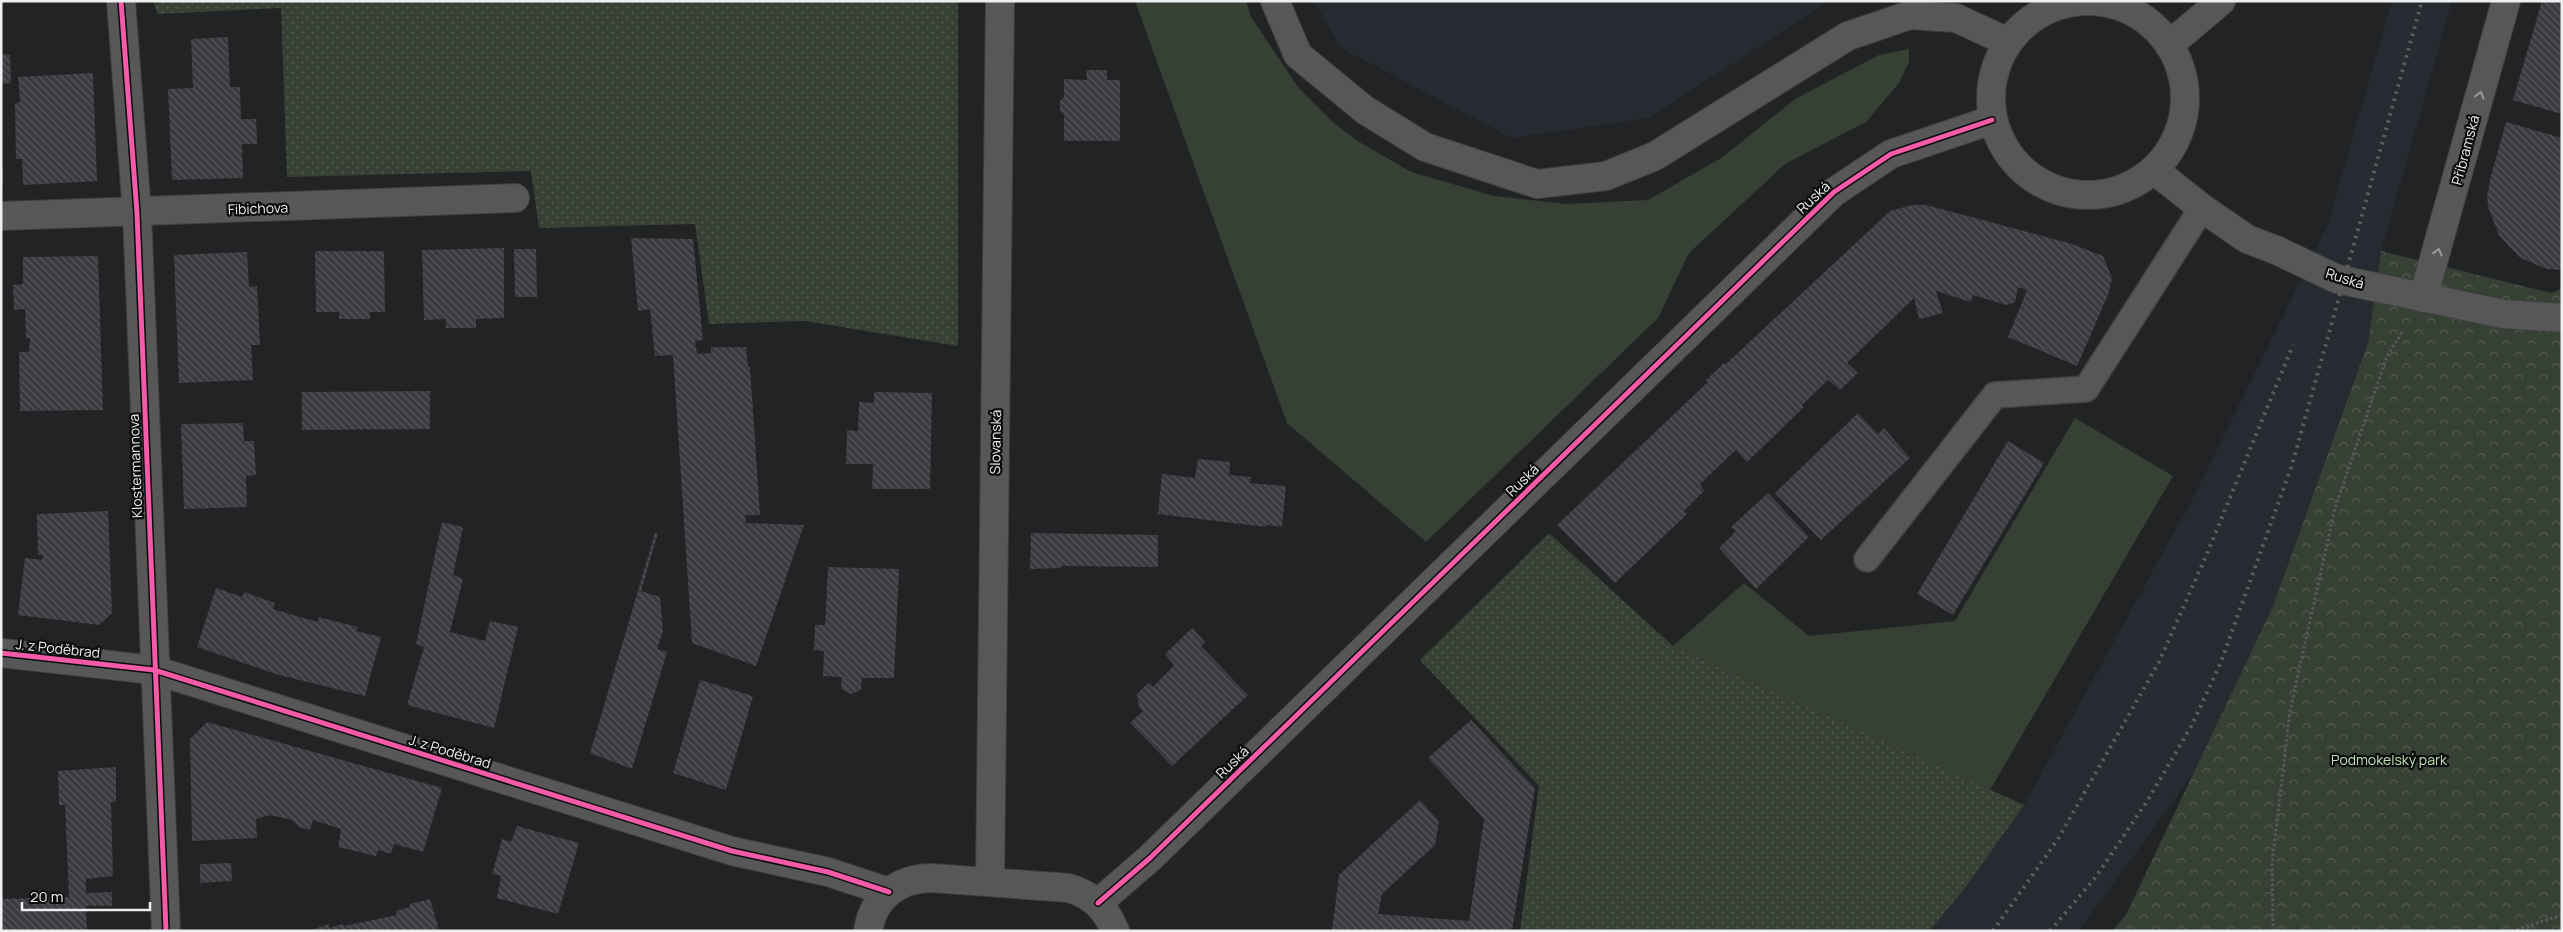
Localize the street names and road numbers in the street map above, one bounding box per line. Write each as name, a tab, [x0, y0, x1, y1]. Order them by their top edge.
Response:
street label: Příbramská	[2447, 113, 2483, 187]
street label: Ruská	[1792, 177, 1834, 217]
street label: Fibichova	[227, 197, 289, 219]
street label: Ruská	[2323, 263, 2367, 293]
street label: Slovanská	[985, 409, 1005, 475]
street label: Klostermannova	[124, 413, 146, 519]
street label: Ruská	[1501, 460, 1543, 500]
street label: J. z Poděbrad	[15, 634, 101, 662]
street label: J. z Poděbrad	[407, 730, 493, 772]
street label: Ruská	[1211, 742, 1253, 782]

